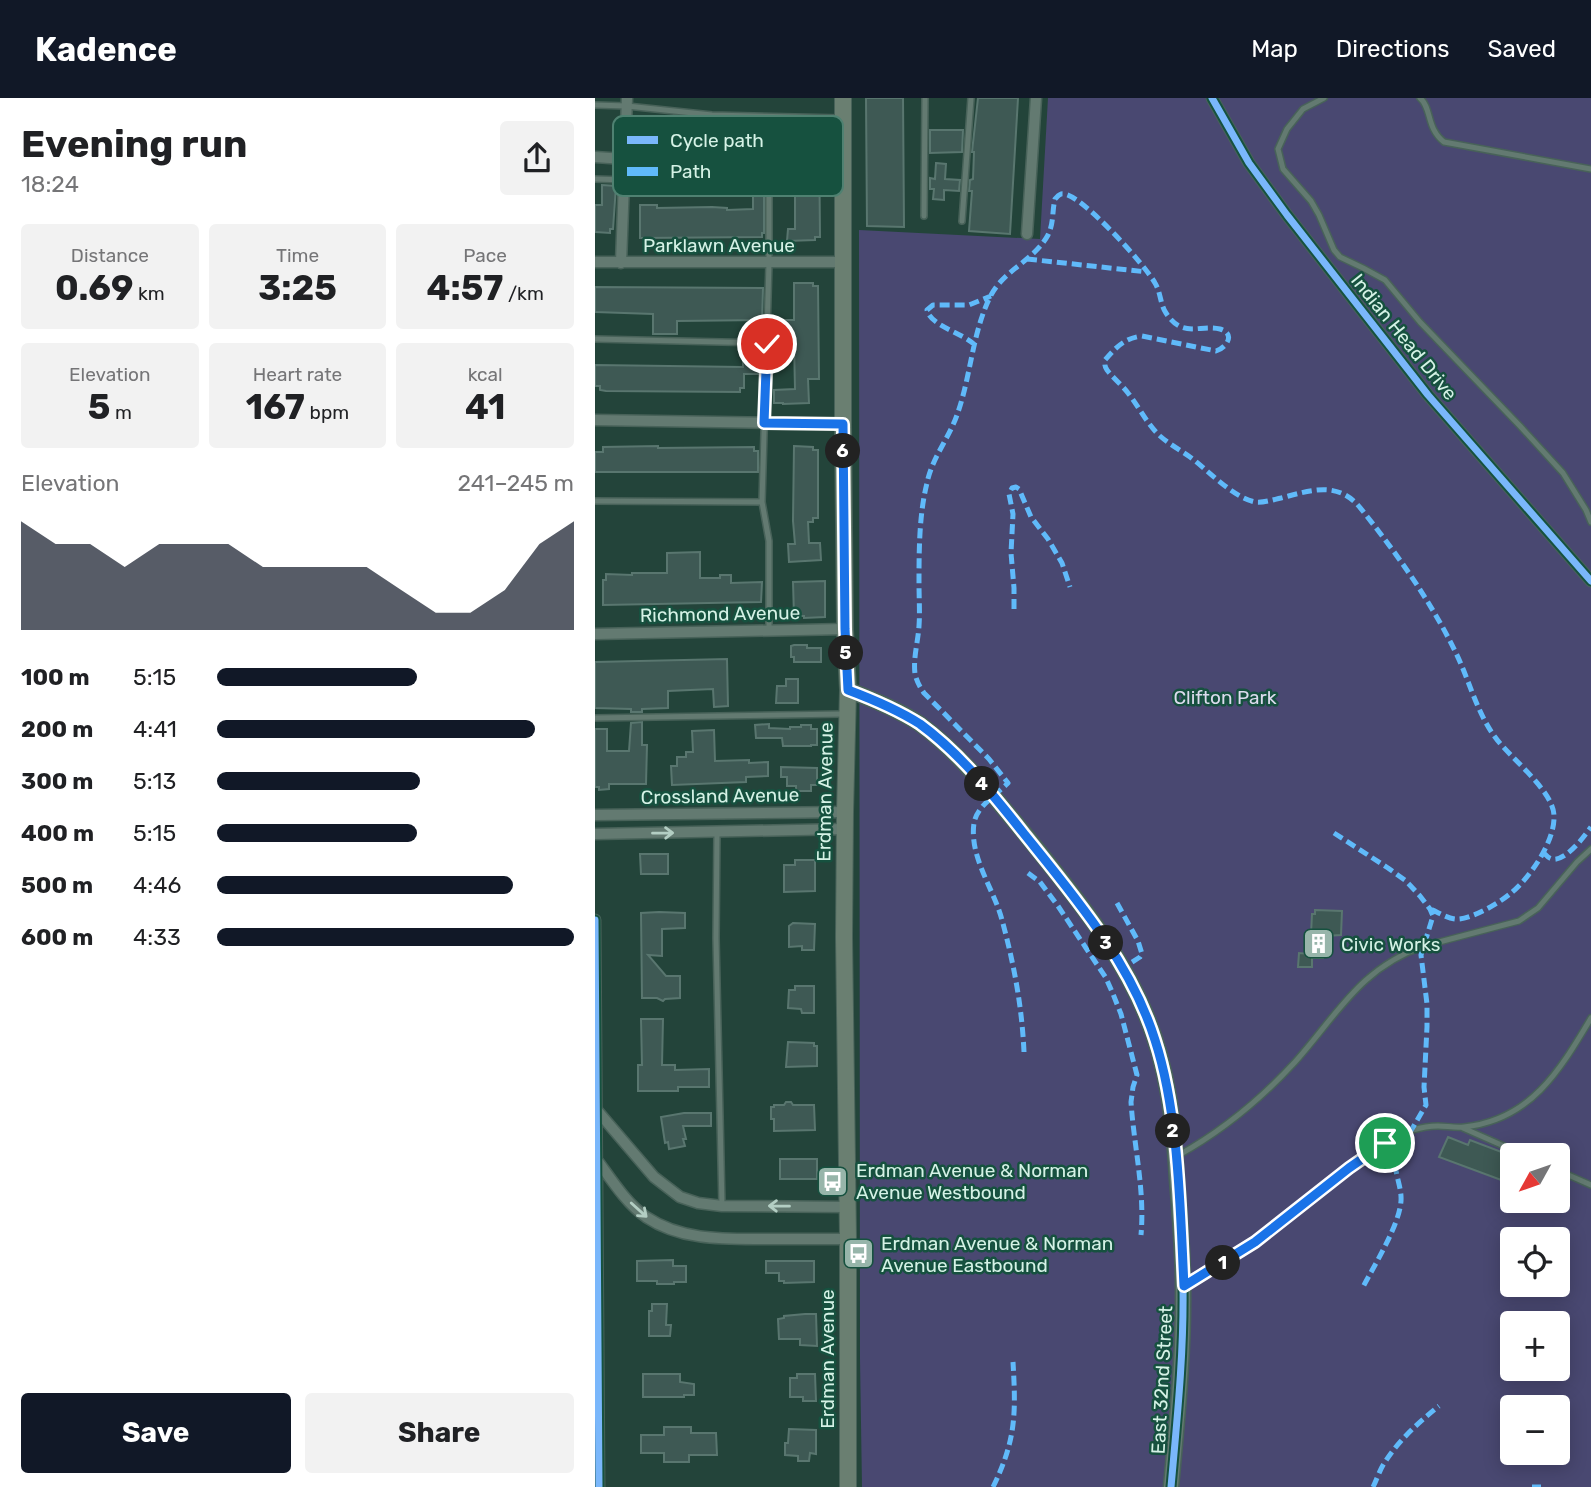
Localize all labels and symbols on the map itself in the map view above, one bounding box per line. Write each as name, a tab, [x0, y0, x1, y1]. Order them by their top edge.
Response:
legend	[613, 116, 843, 196]
text: Cycle path	[670, 129, 764, 152]
text: Path	[670, 160, 711, 183]
street label: Parklawn Avenue	[643, 234, 795, 257]
street label: Indian Head Drive	[1346, 269, 1462, 405]
pin	[737, 314, 797, 374]
pin: 6	[825, 434, 861, 468]
street label: Richmond Avenue	[640, 601, 800, 627]
pin: 5	[828, 636, 863, 670]
park label: Clifton Park	[1173, 686, 1277, 709]
street label: Erdman Avenue	[812, 722, 838, 862]
pin: 4	[965, 766, 999, 802]
street label: Crossland Avenue	[641, 783, 799, 809]
one-way arrow	[651, 826, 674, 839]
pin: 3	[1089, 926, 1123, 960]
building icon: Civic Works	[1301, 927, 1335, 961]
place label: Civic Works	[1341, 933, 1440, 956]
pin	[1355, 1113, 1415, 1173]
pin: 2	[1155, 1114, 1191, 1148]
north arrow	[1500, 1143, 1570, 1213]
place label: Erdman Avenue & Norman Avenue Westbound	[856, 1159, 1088, 1204]
bus stop icon: Erdman Avenue & Norman Avenue Westbound	[816, 1164, 850, 1198]
one-way arrow	[768, 1199, 791, 1213]
one-way arrow	[630, 1201, 647, 1218]
place label: Erdman Avenue & Norman Avenue Eastbound	[881, 1232, 1113, 1277]
bus stop icon: Erdman Avenue & Norman Avenue Eastbound	[841, 1237, 875, 1271]
pin: 1	[1205, 1246, 1241, 1280]
street label: Erdman Avenue	[816, 1289, 839, 1429]
street label: East 32nd Street	[1147, 1305, 1177, 1455]

